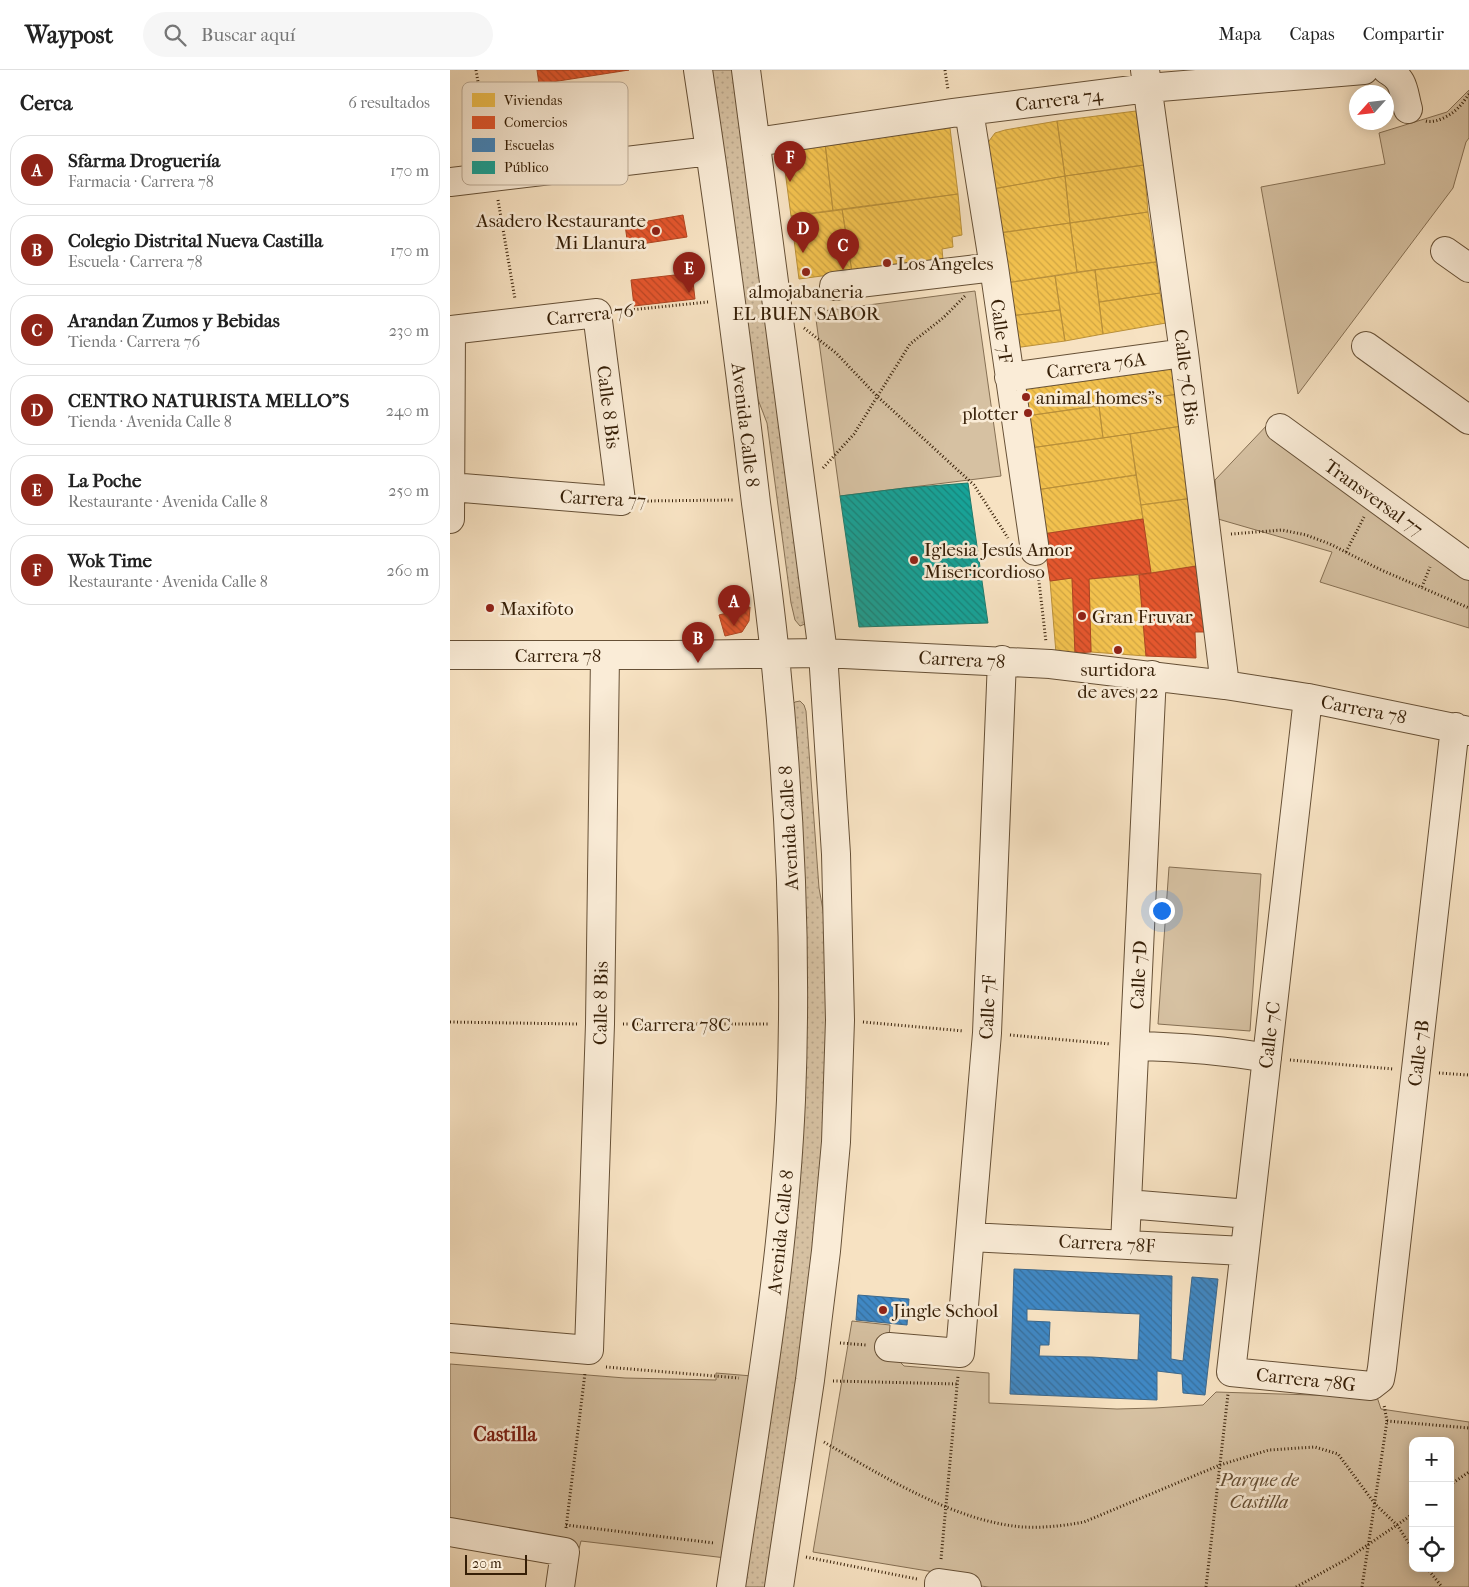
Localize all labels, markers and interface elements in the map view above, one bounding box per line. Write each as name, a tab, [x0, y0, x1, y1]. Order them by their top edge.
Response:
search box	[143, 12, 493, 57]
text: Waypost	[25, 21, 113, 49]
icon: search	[161, 21, 189, 49]
text: Buscar aquí	[201, 24, 295, 46]
text: Mapa	[1219, 24, 1261, 45]
text: Capas	[1289, 24, 1335, 45]
text: Compartir	[1363, 24, 1444, 45]
legend	[462, 82, 628, 185]
street label: Carrera 74	[1014, 84, 1105, 116]
north arrow	[1349, 85, 1394, 130]
text: Cerca	[20, 91, 72, 115]
text: Viviendas	[503, 92, 562, 109]
text: 6 resultados	[348, 93, 430, 112]
text: Comercios	[504, 114, 567, 131]
text: Escuelas	[504, 137, 554, 154]
pin: F	[774, 141, 806, 182]
text: Sfarma Drogueriía	[68, 150, 220, 172]
text: Público	[504, 159, 549, 176]
text: A	[32, 161, 42, 180]
text: 170 m	[390, 161, 429, 180]
text: Farmacia · Carrera 78	[68, 172, 214, 191]
place label: Asadero Restaurante Mi Llanura	[475, 210, 646, 254]
pin: D	[787, 212, 819, 253]
marker: Asadero Restaurante Mi Llanura	[650, 225, 662, 237]
pin: C	[827, 229, 859, 270]
text: Colegio Distrital Nueva Castilla	[68, 230, 323, 252]
text: B	[32, 241, 42, 260]
text: 170 m	[390, 241, 429, 260]
text: Escuela · Carrera 78	[68, 252, 202, 271]
pin: E	[673, 252, 705, 293]
place label: Los Angeles	[897, 253, 994, 275]
marker: Los Angeles	[881, 257, 893, 269]
marker: almojabaneria EL BUEN SABOR	[800, 266, 812, 278]
place label: almojabaneria EL BUEN SABOR	[732, 281, 881, 325]
street label: Calle 7F	[986, 298, 1016, 365]
street label: Carrera 76	[545, 299, 635, 331]
text: Arandan Zumos y Bebidas	[68, 310, 280, 332]
text: C	[32, 321, 42, 340]
text: 230 m	[389, 321, 429, 340]
street label: Calle 7C Bis	[1169, 328, 1203, 426]
text: Tienda · Carrera 76	[68, 332, 200, 351]
street label: Carrera 76A	[1045, 348, 1148, 384]
street label: Avenida Calle 8	[726, 361, 764, 489]
street label: Calle 8 Bis	[592, 364, 624, 450]
place label: animal homes"s	[1036, 387, 1162, 409]
text: CENTRO NATURISTA MELLO"S	[68, 390, 349, 412]
marker: animal homes"s	[1020, 391, 1032, 403]
text: D	[31, 401, 43, 420]
text: 240 m	[386, 401, 429, 420]
place label: plotter	[961, 403, 1019, 425]
marker: plotter	[1022, 407, 1034, 419]
text: Tienda · Avenida Calle 8	[68, 412, 232, 431]
street label: Transversal 77	[1320, 455, 1427, 541]
text: La Poche	[68, 470, 141, 492]
text: E	[32, 481, 42, 500]
text: 250 m	[388, 481, 429, 500]
street label: Carrera 77	[559, 486, 647, 512]
text: Restaurante · Avenida Calle 8	[68, 492, 268, 511]
place label: Iglesia Jesús Amor Misericordioso	[924, 539, 1073, 583]
text: Wok Time	[68, 550, 152, 572]
marker: Iglesia Jesús Amor Misericordioso	[908, 554, 920, 566]
text: F	[33, 561, 41, 580]
text: 260 m	[387, 561, 429, 580]
text: Restaurante · Avenida Calle 8	[68, 572, 268, 591]
pin: A	[718, 585, 750, 626]
place label: Maxifoto	[500, 598, 574, 620]
marker: Maxifoto	[484, 602, 496, 614]
place label: Gran Fruvar	[1092, 606, 1193, 628]
marker: Gran Fruvar	[1076, 610, 1088, 622]
pin: B	[682, 622, 714, 663]
marker: surtidora de aves 22	[1112, 644, 1124, 656]
street label: Carrera 78	[515, 645, 601, 667]
street label: Carrera 78	[918, 647, 1006, 673]
place label: surtidora de aves 22	[1077, 659, 1159, 703]
street label: Carrera 78	[1319, 691, 1408, 729]
street label: Avenida Calle 8	[775, 765, 803, 892]
your location	[1149, 898, 1175, 924]
street label: Calle 7D	[1126, 940, 1152, 1010]
street label: Calle 8 Bis	[589, 961, 613, 1045]
street label: Calle 7F	[975, 974, 1001, 1040]
street label: Calle 7C	[1255, 1000, 1285, 1070]
street label: Carrera 78C	[631, 1014, 731, 1036]
street label: Calle 7B	[1404, 1019, 1434, 1088]
street label: Avenida Calle 8	[763, 1169, 798, 1296]
street label: Carrera 78F	[1058, 1230, 1156, 1258]
place label: Jingle School	[891, 1300, 998, 1322]
marker: Jingle School	[877, 1304, 889, 1316]
street label: Carrera 78G	[1255, 1364, 1357, 1396]
district label: Castilla	[473, 1423, 537, 1446]
map controls	[1409, 1437, 1454, 1572]
button: +	[1409, 1437, 1454, 1482]
park label: Parque de Castilla	[1218, 1469, 1300, 1513]
button: −	[1409, 1482, 1454, 1527]
button: locate	[1409, 1527, 1454, 1572]
scale bar	[465, 1552, 528, 1575]
text: 20 m	[472, 1555, 502, 1572]

